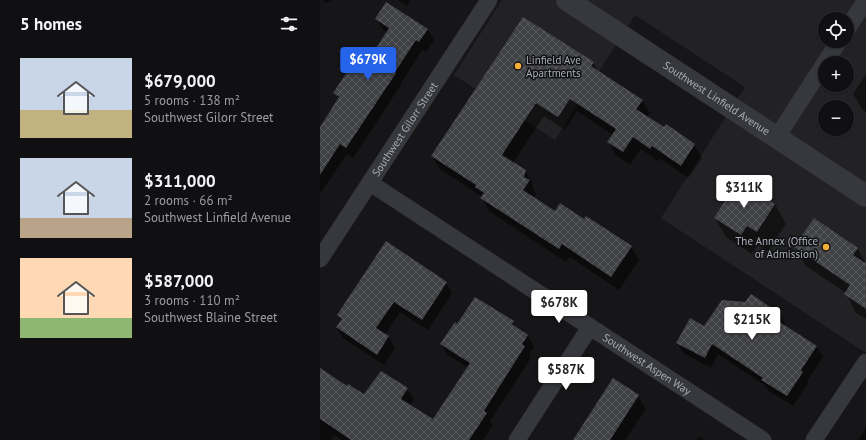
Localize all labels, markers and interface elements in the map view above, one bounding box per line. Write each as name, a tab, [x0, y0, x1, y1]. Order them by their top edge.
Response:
map controls	[818, 12, 854, 136]
button: locate	[818, 12, 854, 48]
text: 5 homes	[20, 13, 82, 35]
icon: filters	[278, 13, 300, 35]
pin: $679K	[340, 47, 396, 81]
text: $679K	[349, 51, 387, 68]
place label: Linfield Ave Apartments	[526, 53, 581, 80]
button: +	[818, 56, 854, 92]
street label: Southwest Linfield Avenue	[661, 58, 773, 138]
marker: Linfield Ave Apartments	[513, 61, 523, 71]
text: $679,000	[144, 70, 216, 92]
icon: home	[52, 74, 100, 122]
street label: Southwest Gilorr Street	[369, 79, 441, 179]
text: 5 rooms · 138 m²	[144, 92, 240, 109]
button: −	[818, 100, 854, 136]
text: Southwest Gilorr Street	[144, 109, 273, 126]
text: $311,000	[144, 170, 216, 192]
icon: home	[52, 174, 100, 222]
pin: $311K	[716, 175, 772, 209]
text: $311K	[725, 179, 763, 196]
text: 2 rooms · 66 m²	[144, 192, 233, 209]
text: Southwest Linfield Avenue	[144, 209, 291, 226]
place label: The Annex (Office of Admission)	[735, 234, 818, 261]
marker: The Annex (Office of Admission)	[821, 242, 831, 252]
text: $587,000	[144, 270, 214, 292]
icon: home	[52, 274, 100, 322]
pin: $678K	[531, 290, 587, 324]
text: 3 rooms · 110 m²	[144, 292, 240, 309]
text: $678K	[540, 294, 578, 311]
pin: $215K	[724, 307, 780, 341]
text: Southwest Blaine Street	[144, 309, 277, 326]
text: $215K	[733, 311, 771, 328]
street label: Southwest Aspen Way	[600, 330, 695, 399]
pin: $587K	[538, 357, 594, 391]
text: $587K	[547, 361, 585, 378]

